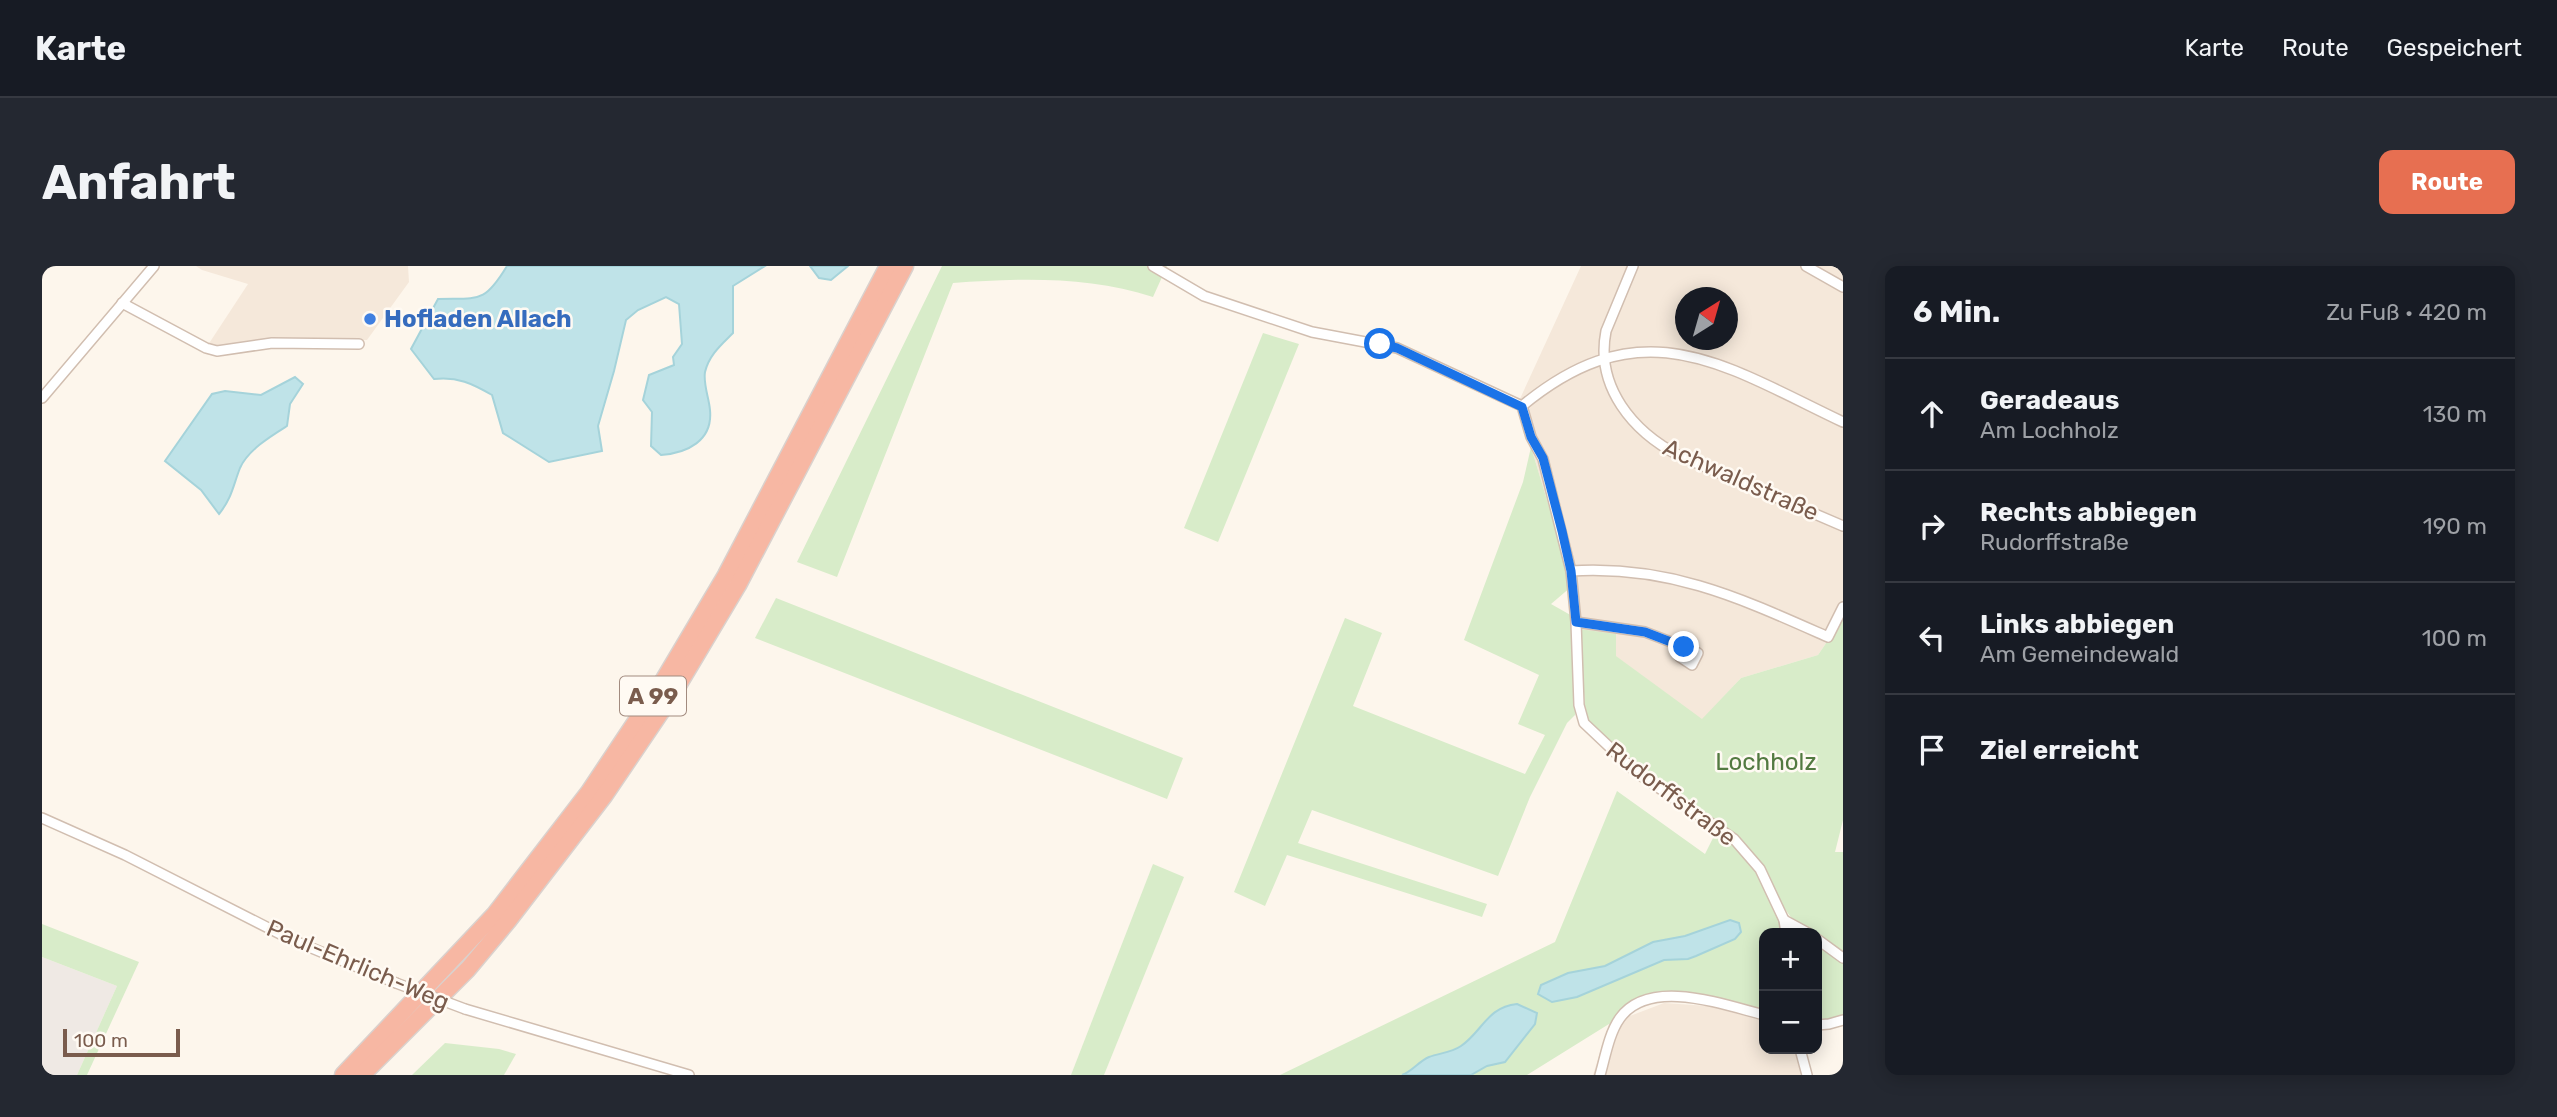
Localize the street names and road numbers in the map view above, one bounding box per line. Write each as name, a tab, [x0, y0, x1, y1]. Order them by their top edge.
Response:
street label: Achwaldstraße	[1659, 433, 1823, 527]
road number: A 99	[620, 676, 686, 716]
street label: Rudorffstraße	[1601, 736, 1741, 852]
street label: Paul-Ehrlich-Weg	[263, 914, 453, 1016]

